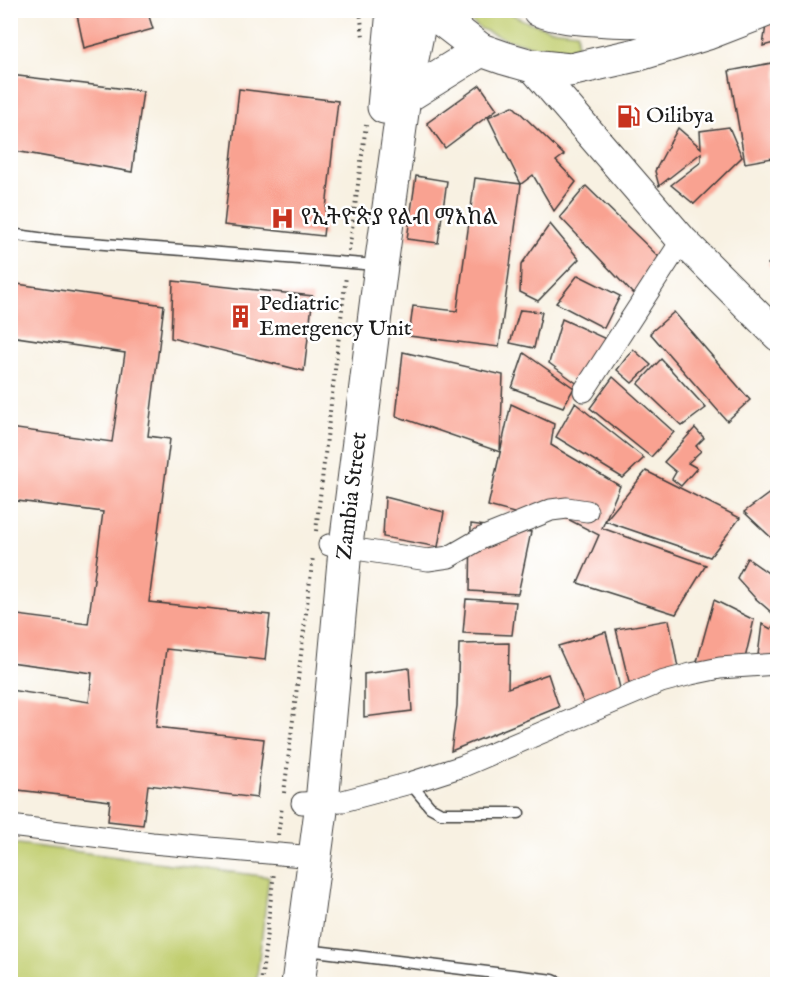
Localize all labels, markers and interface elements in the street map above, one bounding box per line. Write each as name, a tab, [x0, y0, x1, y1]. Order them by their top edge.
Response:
place label: Oilibya	[646, 102, 714, 130]
fuel station icon: Oilibya	[615, 103, 641, 129]
place label: የኢትዮጵያ የልብ ማእከል	[301, 204, 498, 232]
hospital icon: የኢትዮጵያ የልብ ማእከል	[270, 205, 296, 231]
place label: Pediatric Emergency Unit	[259, 290, 412, 343]
building icon: Pediatric Emergency Unit	[228, 304, 254, 330]
street label: Zambia Street	[330, 430, 374, 561]

